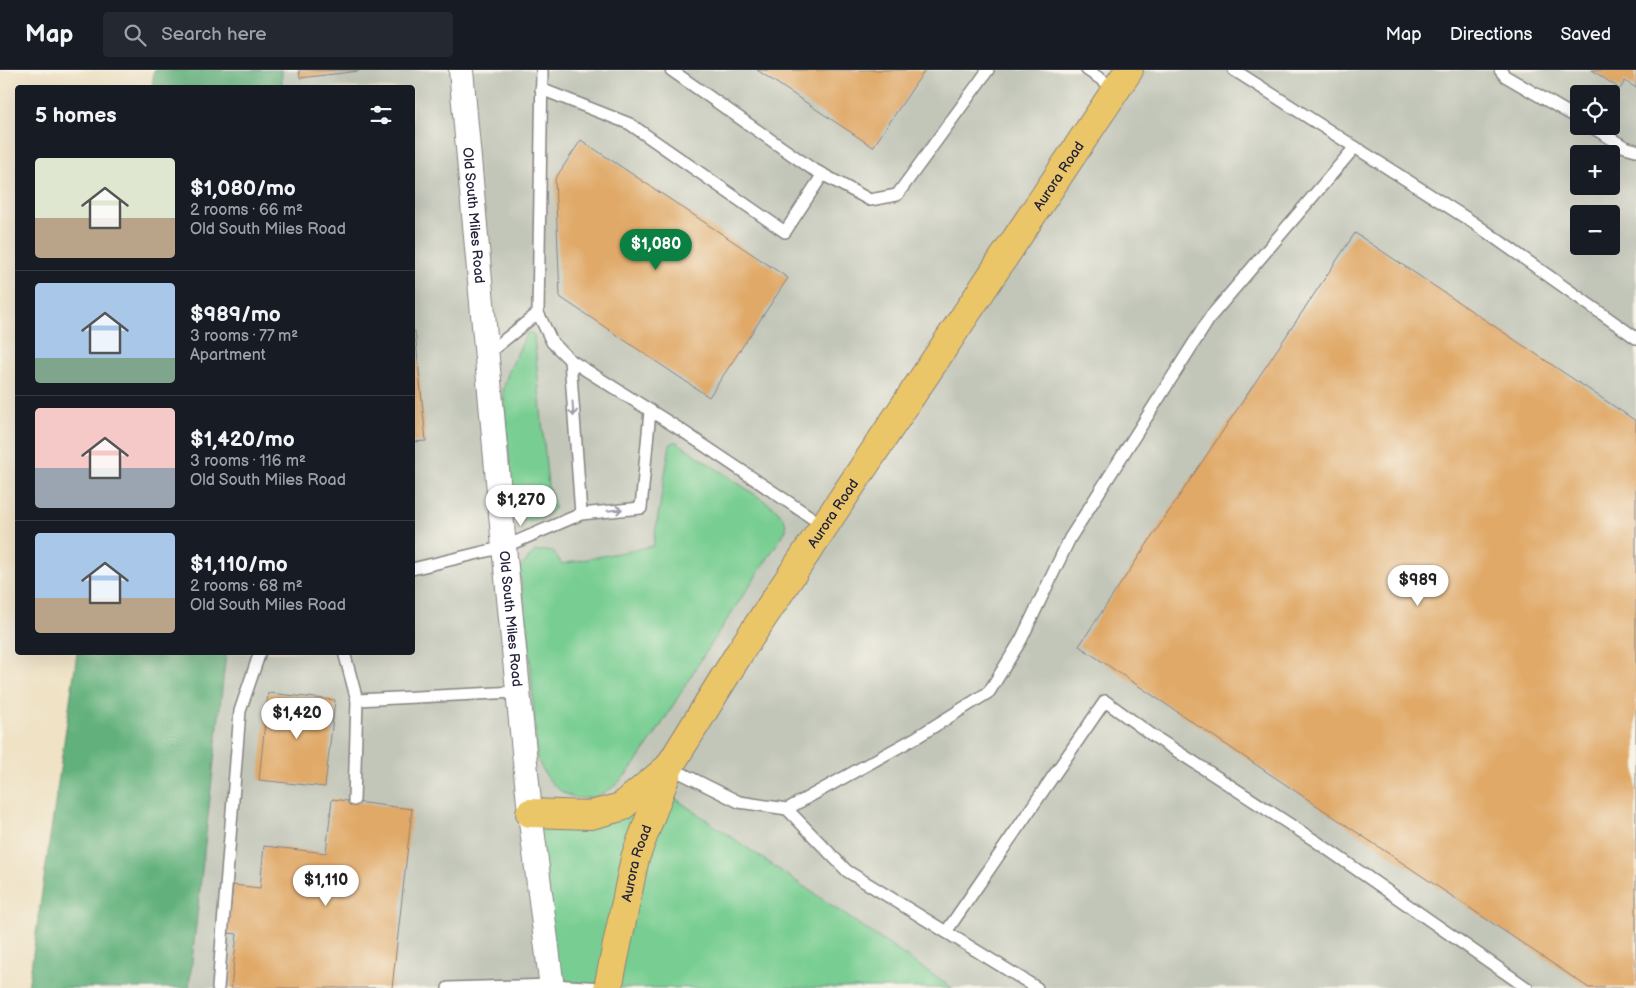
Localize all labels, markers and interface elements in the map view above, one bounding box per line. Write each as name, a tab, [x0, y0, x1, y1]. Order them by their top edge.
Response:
search box	[103, 12, 453, 57]
text: Map	[25, 20, 73, 49]
icon: search	[121, 21, 149, 49]
text: Search here	[161, 23, 267, 46]
text: Map	[1386, 24, 1422, 45]
text: Directions	[1450, 24, 1532, 45]
text: Saved	[1560, 24, 1611, 45]
map controls	[1570, 85, 1620, 255]
button: locate	[1570, 85, 1620, 135]
icon: filters	[367, 101, 395, 129]
text: 5 homes	[35, 103, 117, 128]
street label: Aurora Road	[1030, 138, 1088, 214]
button: +	[1570, 145, 1620, 195]
street label: Old South Miles Road	[459, 147, 488, 284]
text: $1,080/mo	[190, 176, 296, 201]
icon: home	[75, 178, 135, 238]
text: 2 rooms · 66 m²	[190, 201, 303, 220]
button: −	[1570, 205, 1620, 255]
text: Old South Miles Road	[190, 220, 346, 239]
pin: $1,080	[615, 228, 697, 271]
text: $1,080	[631, 235, 681, 254]
text: $989/mo	[190, 302, 281, 327]
icon: home	[75, 303, 135, 363]
text: 3 rooms · 77 m²	[190, 327, 298, 346]
text: Apartment	[190, 346, 266, 365]
one-way arrow	[569, 400, 578, 416]
text: $1,420/mo	[190, 427, 295, 452]
icon: home	[75, 428, 135, 488]
text: 3 rooms · 116 m²	[190, 452, 306, 471]
text: Old South Miles Road	[190, 471, 346, 490]
street label: Aurora Road	[804, 476, 862, 551]
pin: $1,270	[480, 484, 562, 527]
text: $1,270	[497, 491, 545, 510]
one-way arrow	[607, 506, 623, 515]
street label: Old South Miles Road	[495, 550, 526, 688]
text: $1,110/mo	[190, 552, 288, 577]
icon: home	[75, 553, 135, 613]
pin: $989	[1388, 564, 1448, 607]
text: $989	[1399, 571, 1437, 590]
text: 2 rooms · 68 m²	[190, 577, 303, 596]
text: Old South Miles Road	[190, 596, 346, 615]
pin: $1,420	[256, 698, 338, 740]
text: $1,420	[272, 704, 322, 723]
street label: Aurora Road	[618, 823, 656, 903]
pin: $1,110	[285, 864, 367, 907]
text: $1,110	[304, 871, 348, 890]

